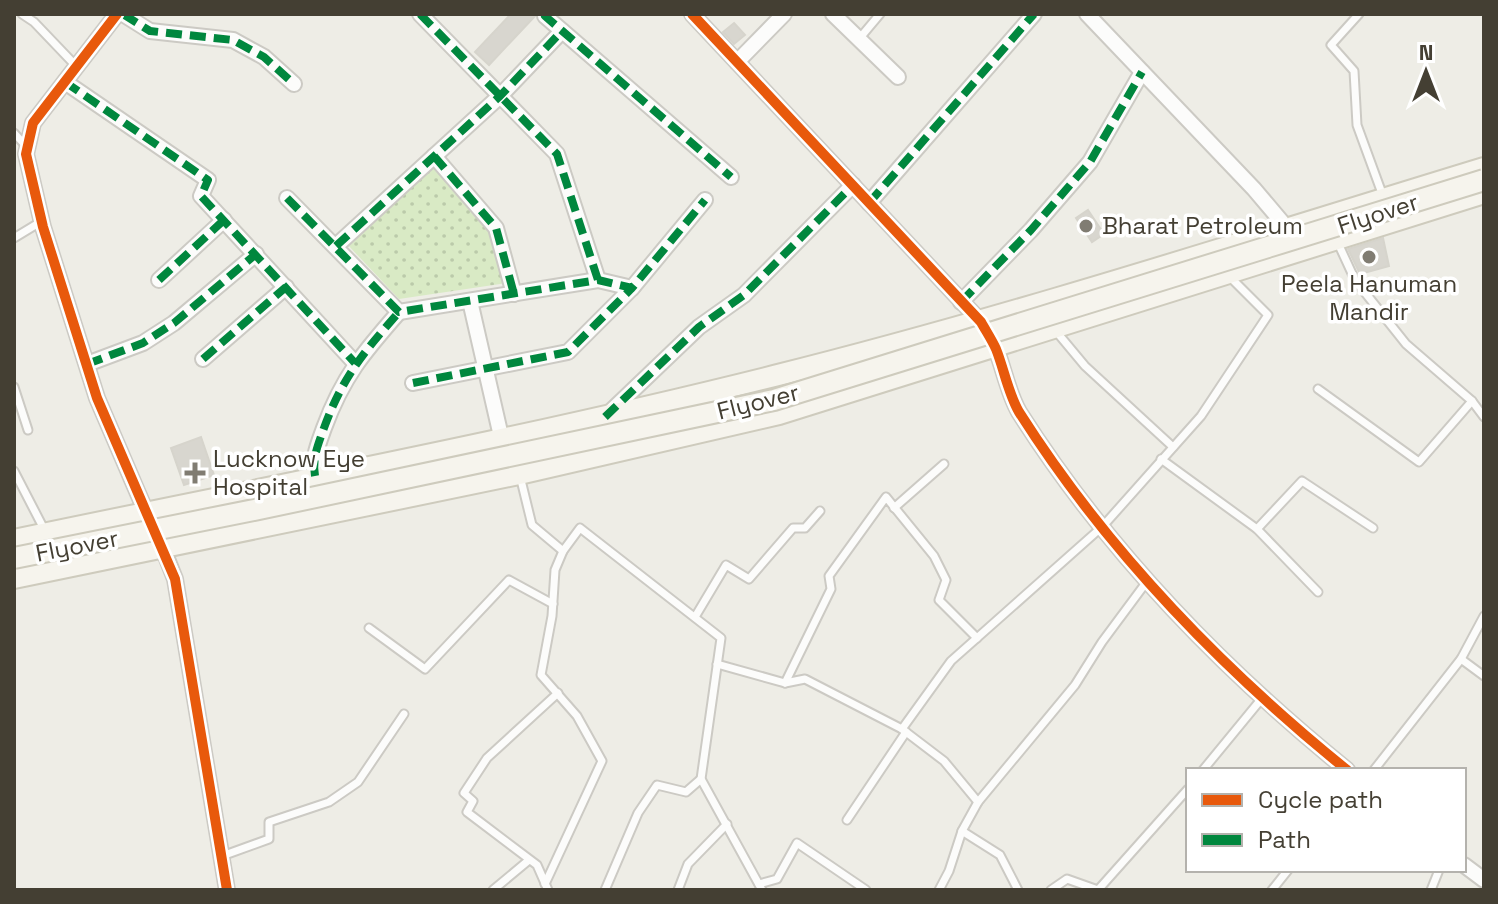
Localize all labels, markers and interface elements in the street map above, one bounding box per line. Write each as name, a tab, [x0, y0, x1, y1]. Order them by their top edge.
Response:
north arrow	[1386, 32, 1466, 112]
text: N	[1419, 38, 1433, 66]
street label: Flyover	[1333, 186, 1422, 241]
place label: Bharat Petroleum	[1102, 210, 1303, 241]
marker: Bharat Petroleum	[1077, 217, 1095, 235]
marker: Peela Hanuman Mandir	[1360, 248, 1378, 266]
place label: Peela Hanuman Mandir	[1281, 268, 1457, 327]
street label: Flyover	[714, 376, 802, 427]
place label: Lucknow Eye Hospital	[213, 443, 365, 502]
marker: Lucknow Eye Hospital	[184, 462, 206, 484]
street label: Flyover	[33, 522, 121, 569]
legend	[1186, 768, 1466, 872]
text: Cycle path	[1258, 784, 1383, 815]
text: Path	[1258, 824, 1311, 855]

